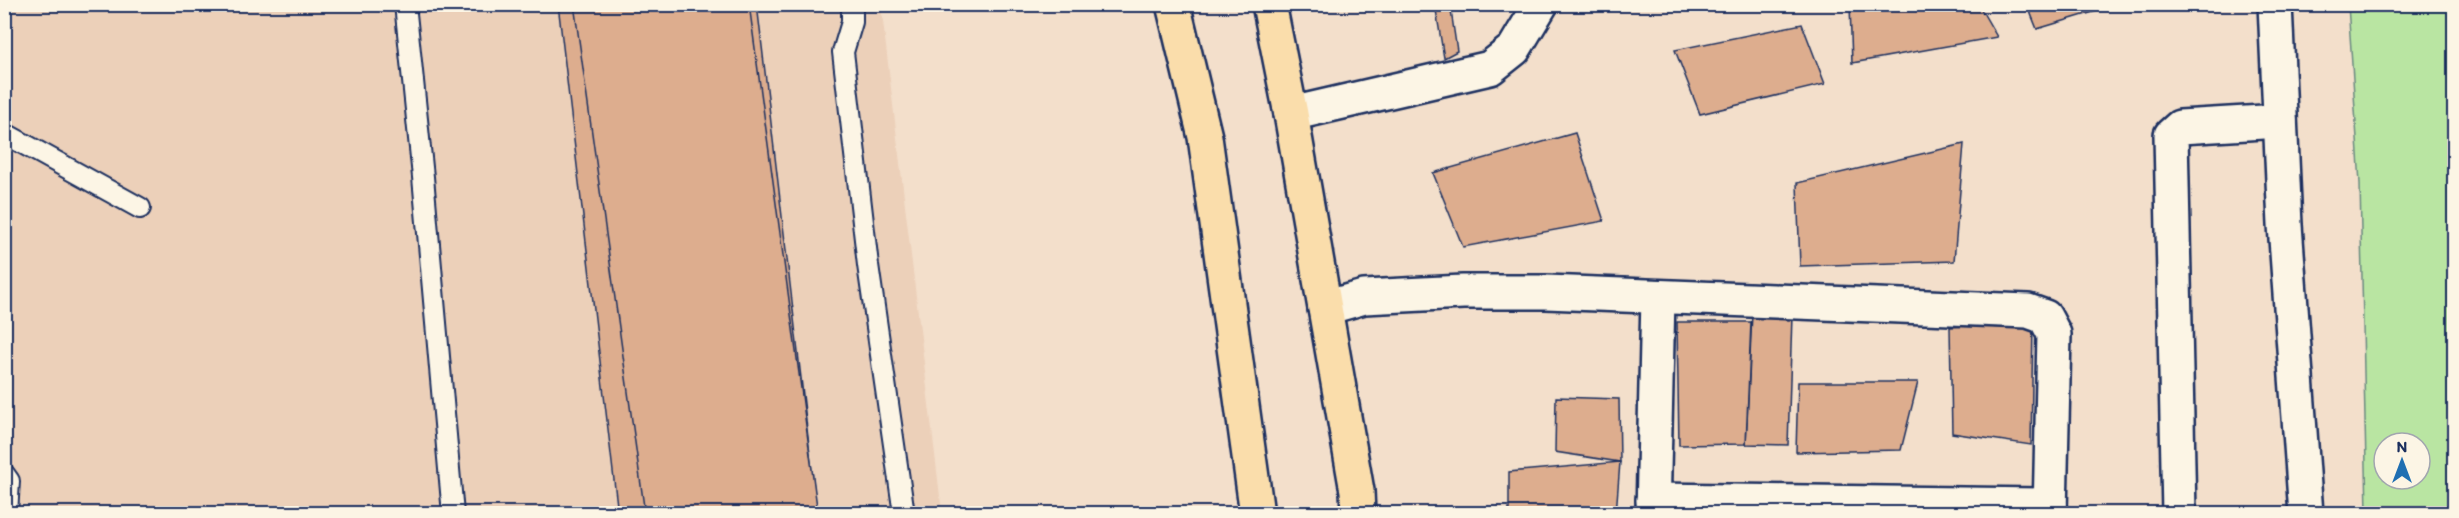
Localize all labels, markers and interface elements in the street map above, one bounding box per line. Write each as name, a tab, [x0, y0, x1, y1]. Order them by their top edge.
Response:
north arrow	[2372, 431, 2432, 491]
text: N	[2397, 437, 2407, 456]

